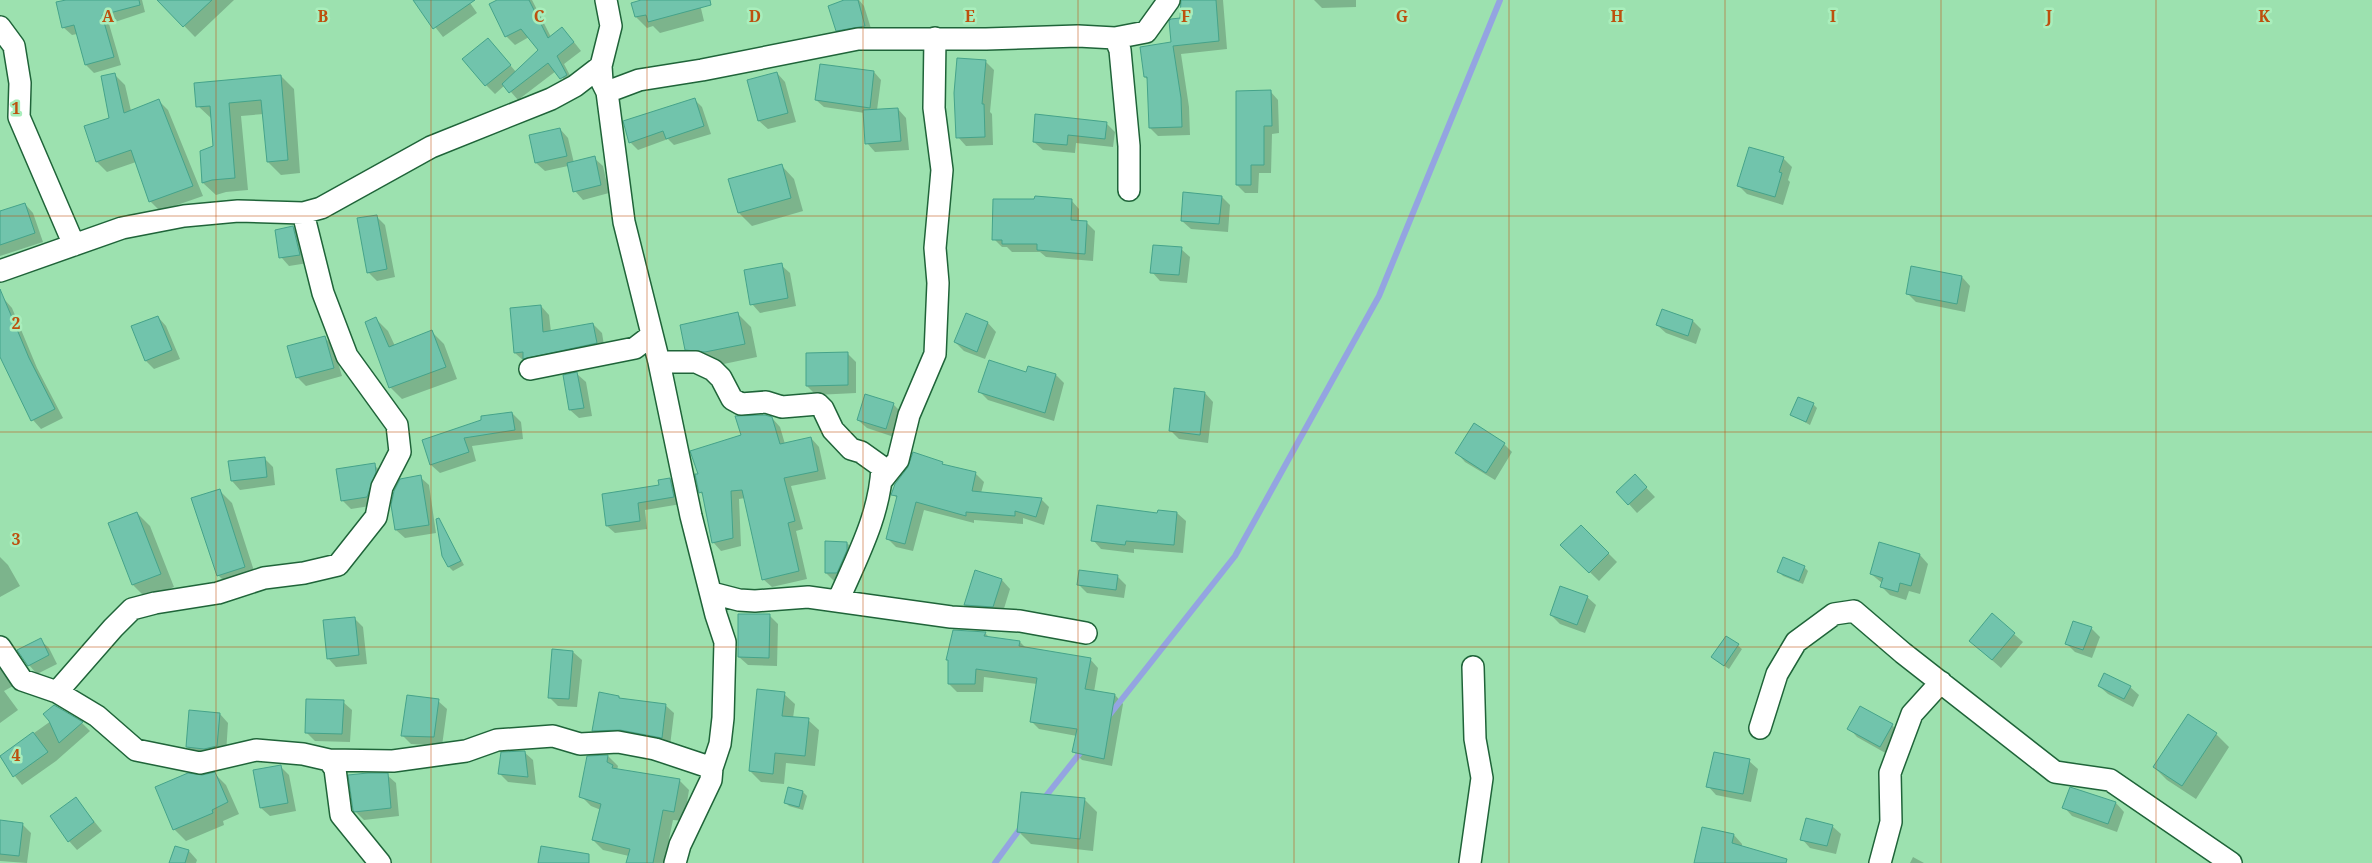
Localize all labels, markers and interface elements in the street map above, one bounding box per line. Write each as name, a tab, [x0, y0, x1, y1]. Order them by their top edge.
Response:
text: A	[102, 5, 115, 27]
text: B	[318, 5, 329, 27]
text: C	[534, 5, 545, 27]
text: D	[749, 5, 761, 27]
text: E	[965, 5, 975, 27]
text: F	[1181, 5, 1191, 27]
text: G	[1396, 5, 1408, 27]
text: H	[1610, 5, 1624, 27]
text: I	[1830, 5, 1836, 27]
text: J	[2045, 5, 2053, 27]
text: K	[2258, 5, 2270, 27]
text: 1	[11, 97, 21, 119]
text: 2	[11, 312, 21, 334]
text: 3	[11, 528, 21, 550]
text: 4	[11, 744, 21, 766]

